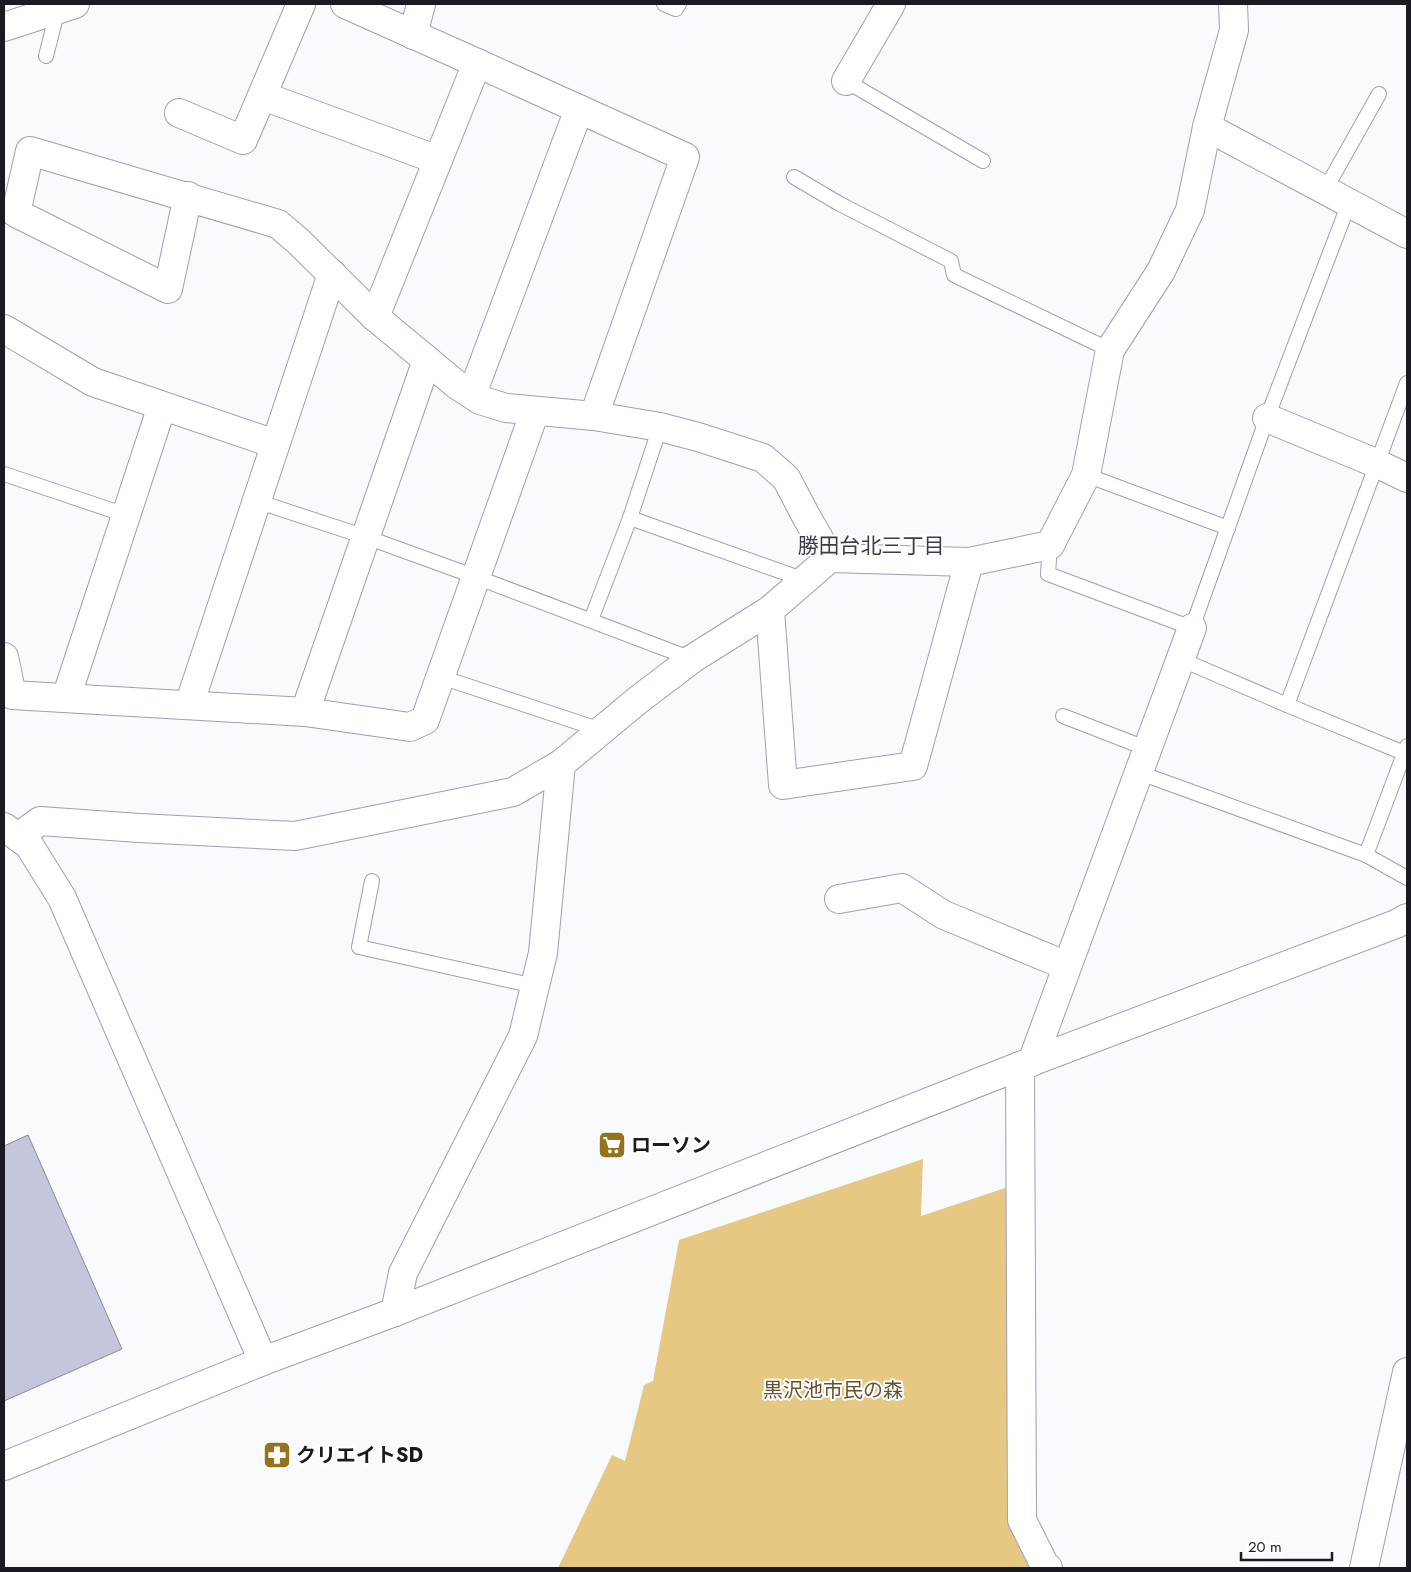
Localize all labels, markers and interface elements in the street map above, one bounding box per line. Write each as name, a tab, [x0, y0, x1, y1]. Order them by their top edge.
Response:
district label: 勝田台北三丁目	[798, 531, 945, 561]
supermarket icon: ローソン	[597, 1130, 627, 1160]
place label: ローソン	[631, 1131, 711, 1160]
park label: 黒沢池市民の森	[763, 1376, 903, 1405]
pharmacy icon: クリエイトSD	[262, 1440, 292, 1470]
place label: クリエイトSD	[296, 1441, 423, 1470]
scale bar	[1241, 1530, 1332, 1562]
text: 20 m	[1248, 1536, 1282, 1558]

